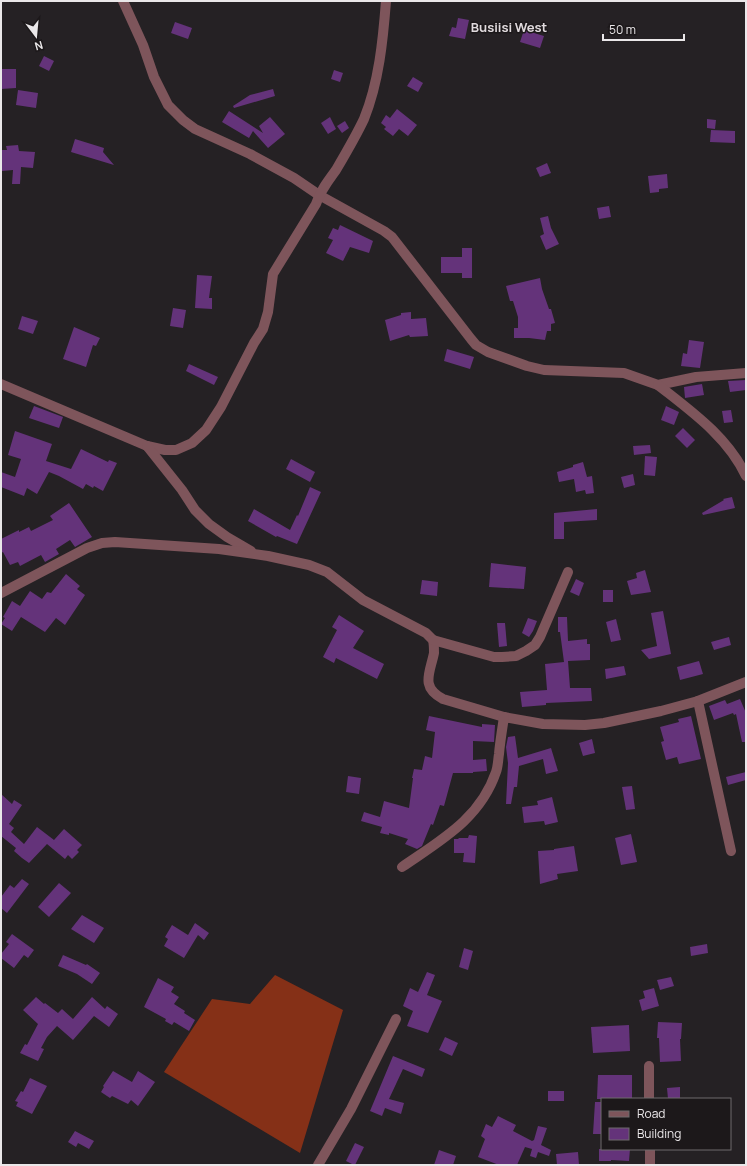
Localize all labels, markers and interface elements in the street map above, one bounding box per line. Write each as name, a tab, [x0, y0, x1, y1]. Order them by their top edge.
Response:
north arrow	[16, 16, 56, 56]
scale bar	[603, 16, 684, 42]
district label: Busiisi West	[471, 18, 548, 36]
text: 50 m	[609, 21, 636, 38]
text: N	[33, 38, 45, 54]
legend	[601, 1098, 731, 1150]
text: Road	[637, 1105, 665, 1122]
text: Building	[637, 1125, 681, 1142]

